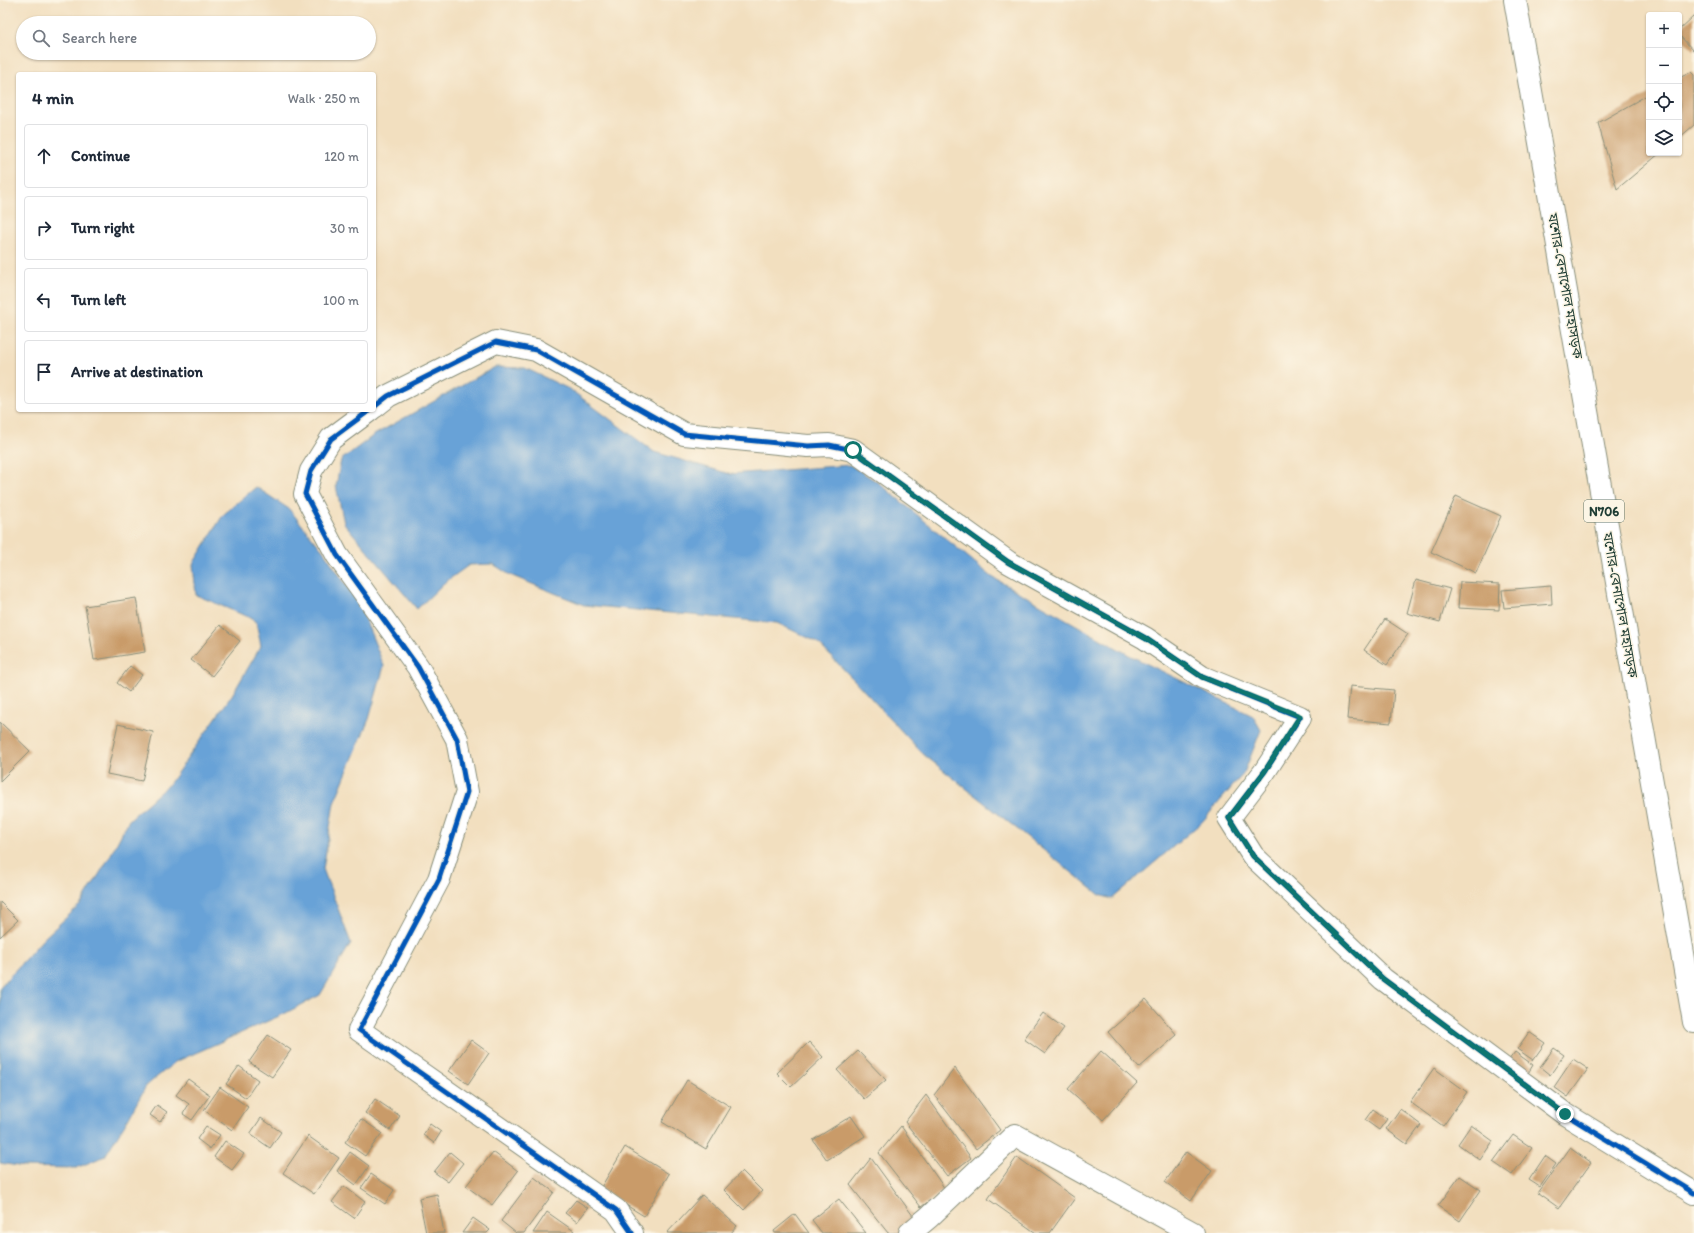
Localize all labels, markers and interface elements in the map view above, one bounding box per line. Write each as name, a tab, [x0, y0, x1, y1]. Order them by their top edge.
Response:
map controls	[1646, 12, 1682, 156]
button: +	[1646, 12, 1682, 48]
search box	[16, 16, 376, 60]
icon: search	[30, 27, 52, 49]
text: Search here	[62, 29, 137, 47]
button: −	[1646, 48, 1682, 84]
button: locate	[1646, 84, 1682, 120]
text: 4 min	[32, 88, 74, 108]
text: Walk · 250 m	[288, 91, 360, 106]
button: layers	[1646, 120, 1682, 156]
icon: ahead	[33, 145, 55, 167]
text: Continue	[71, 147, 130, 165]
text: 120 m	[324, 149, 359, 164]
street label: যশোর-বেনাপোল মহাসড়ক	[1544, 211, 1586, 361]
icon: right	[33, 217, 55, 239]
text: Turn right	[71, 219, 135, 237]
text: 30 m	[330, 221, 359, 236]
icon: left	[33, 289, 55, 311]
text: Turn left	[71, 291, 126, 309]
text: 100 m	[323, 293, 359, 308]
icon: arrive	[33, 361, 55, 383]
text: Arrive at destination	[71, 363, 203, 381]
route start	[844, 441, 862, 459]
road number: N706	[1584, 500, 1624, 522]
street label: যশোর-বেনাপোল মহাসড়ক	[1599, 530, 1641, 680]
route end	[1556, 1105, 1574, 1123]

